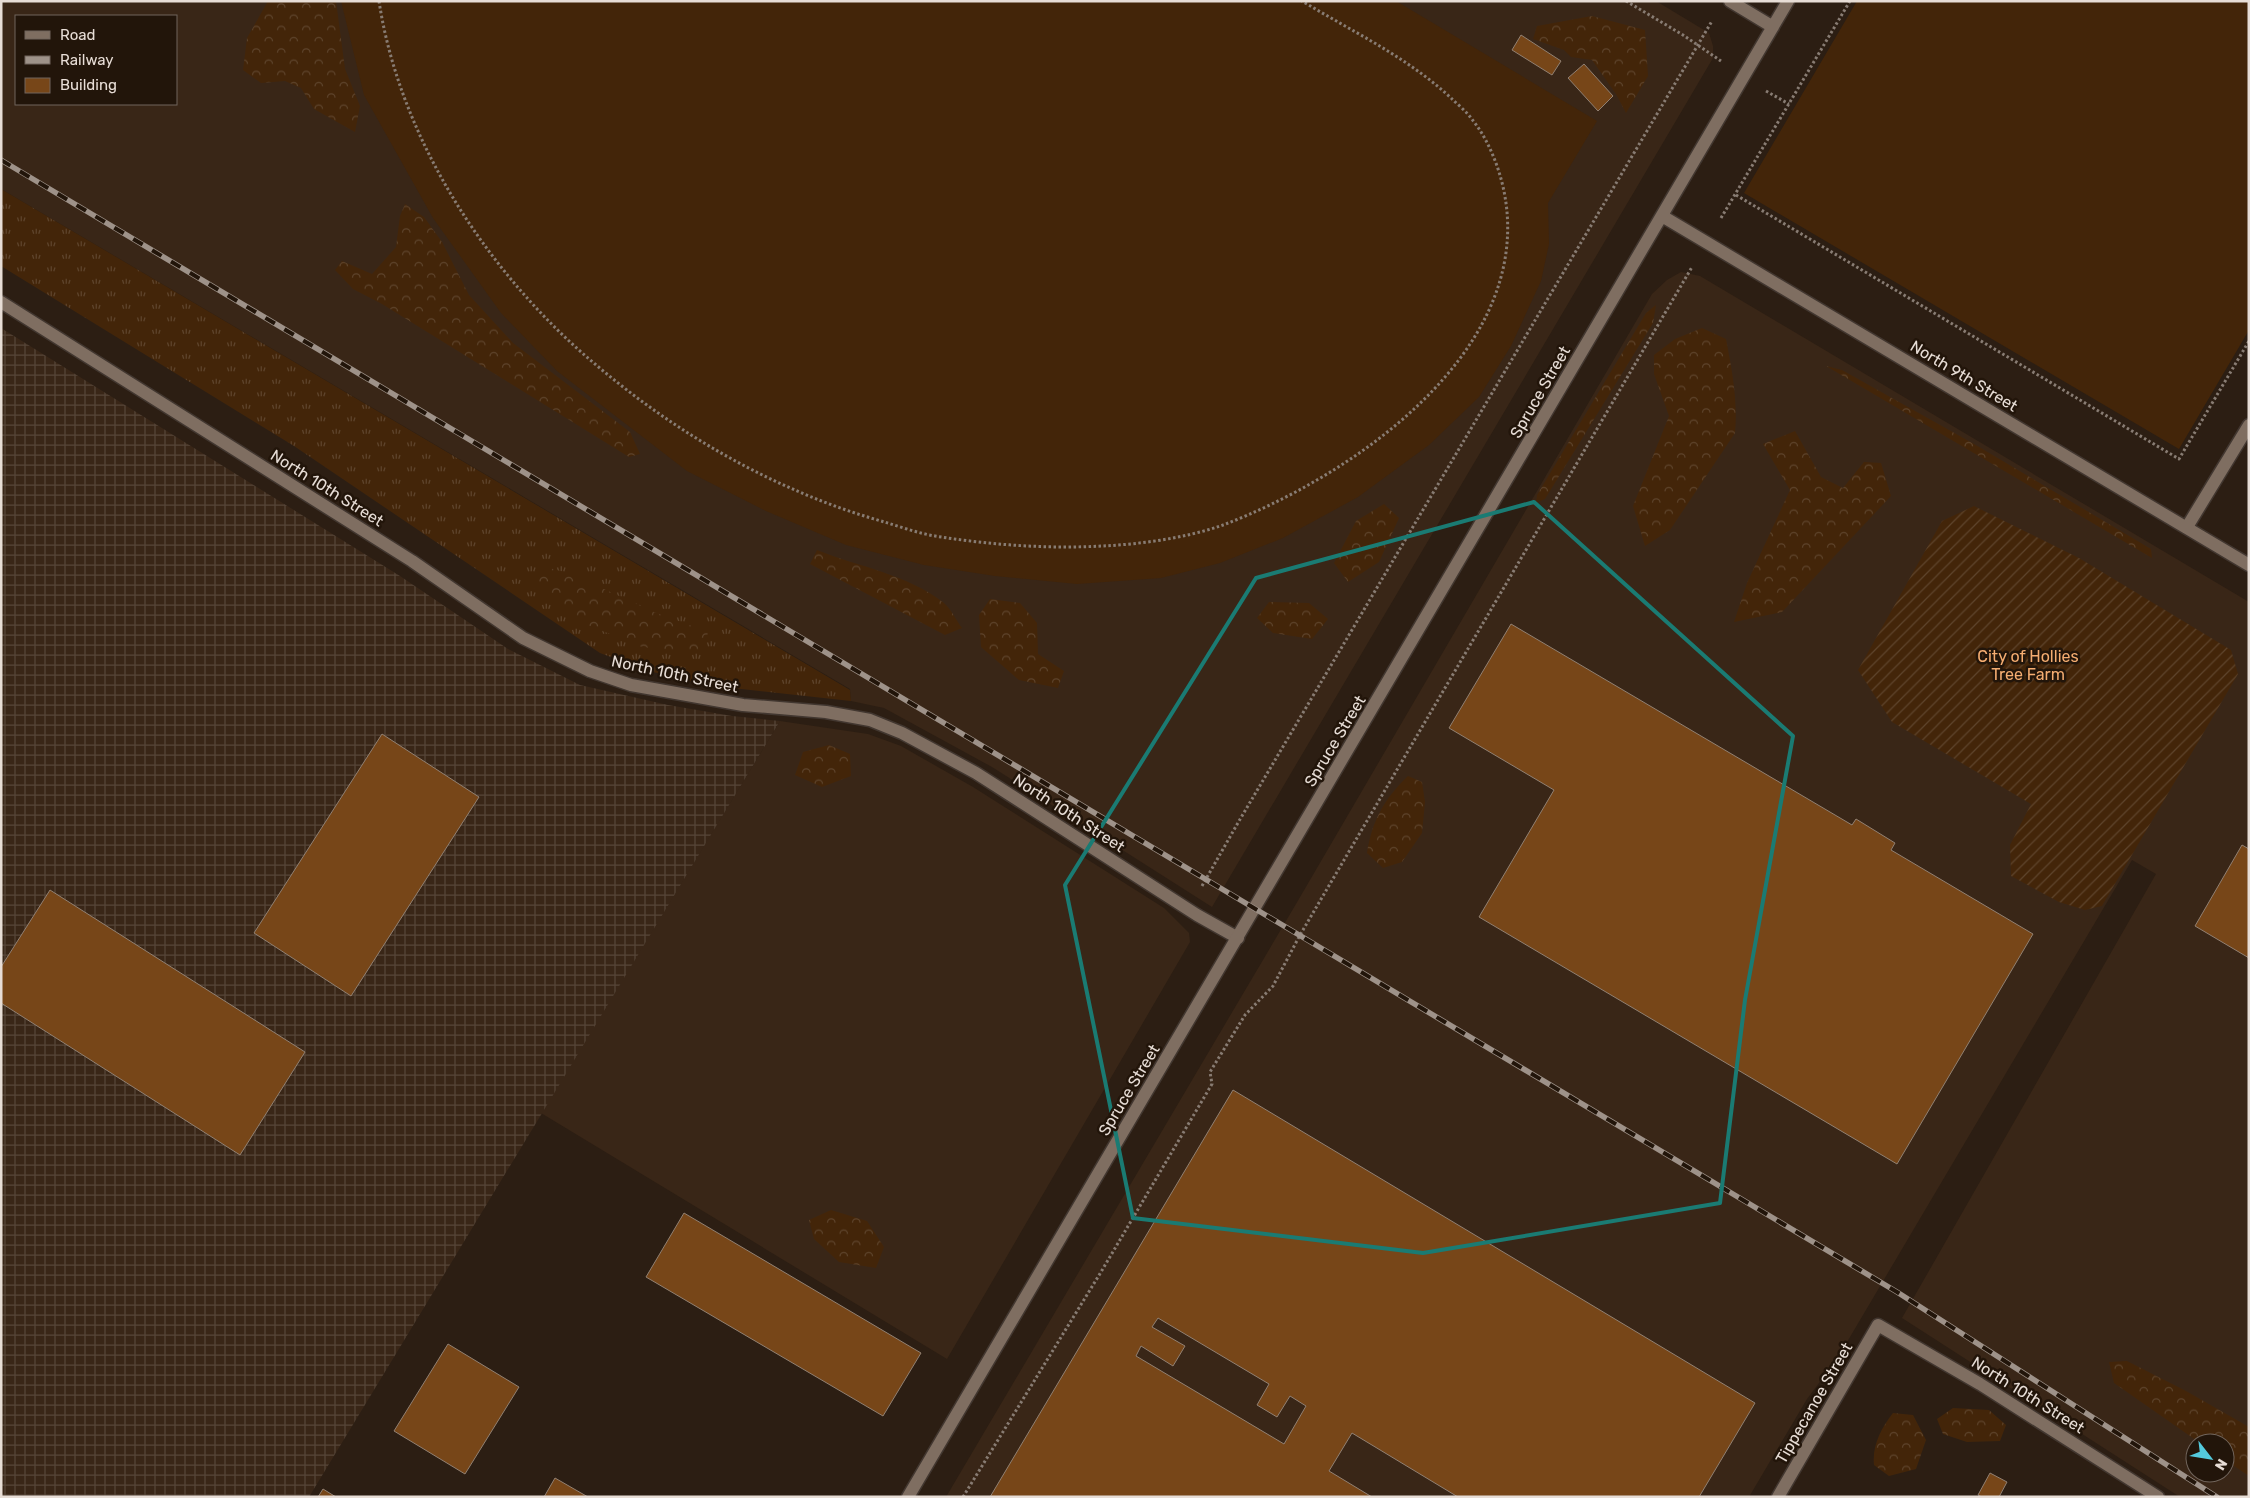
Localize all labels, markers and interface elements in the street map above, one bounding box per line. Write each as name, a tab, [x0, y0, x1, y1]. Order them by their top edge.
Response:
legend	[15, 15, 178, 105]
text: Road	[60, 26, 96, 44]
text: Railway	[60, 51, 114, 69]
text: Building	[60, 76, 117, 94]
street label: North 9th Street	[1907, 336, 2021, 416]
street label: Spruce Street	[1506, 343, 1574, 441]
street label: North 10th Street	[267, 446, 387, 530]
park label: City of Hollies Tree Farm	[1977, 647, 2079, 684]
street label: North 10th Street	[610, 651, 740, 697]
street label: Spruce Street	[1300, 692, 1370, 790]
street label: North 10th Street	[1010, 770, 1128, 856]
street label: Spruce Street	[1094, 1041, 1164, 1139]
street label: Tippecanoe Street	[1772, 1339, 1856, 1467]
street label: North 10th Street	[1968, 1353, 2088, 1437]
north arrow	[2185, 1433, 2235, 1483]
text: N	[2211, 1456, 2231, 1473]

